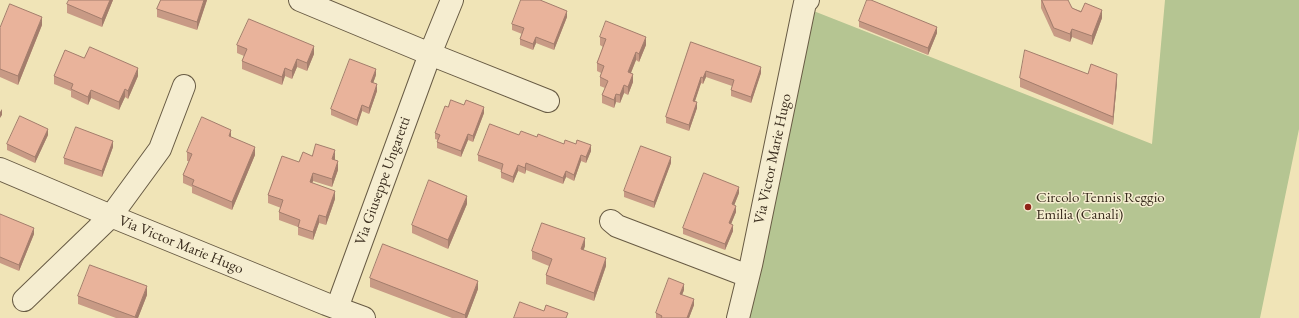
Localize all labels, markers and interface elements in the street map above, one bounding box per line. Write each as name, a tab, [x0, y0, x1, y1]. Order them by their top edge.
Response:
street label: Via Victor Marie Hugo	[750, 92, 796, 226]
street label: Via Giuseppe Ungaretti	[351, 114, 415, 248]
place label: Circolo Tennis Reggio Emilia (Canali)	[1036, 189, 1165, 224]
marker: Circolo Tennis Reggio Emilia (Canali)	[1023, 202, 1033, 212]
street label: Via Victor Marie Hugo	[116, 212, 246, 278]

